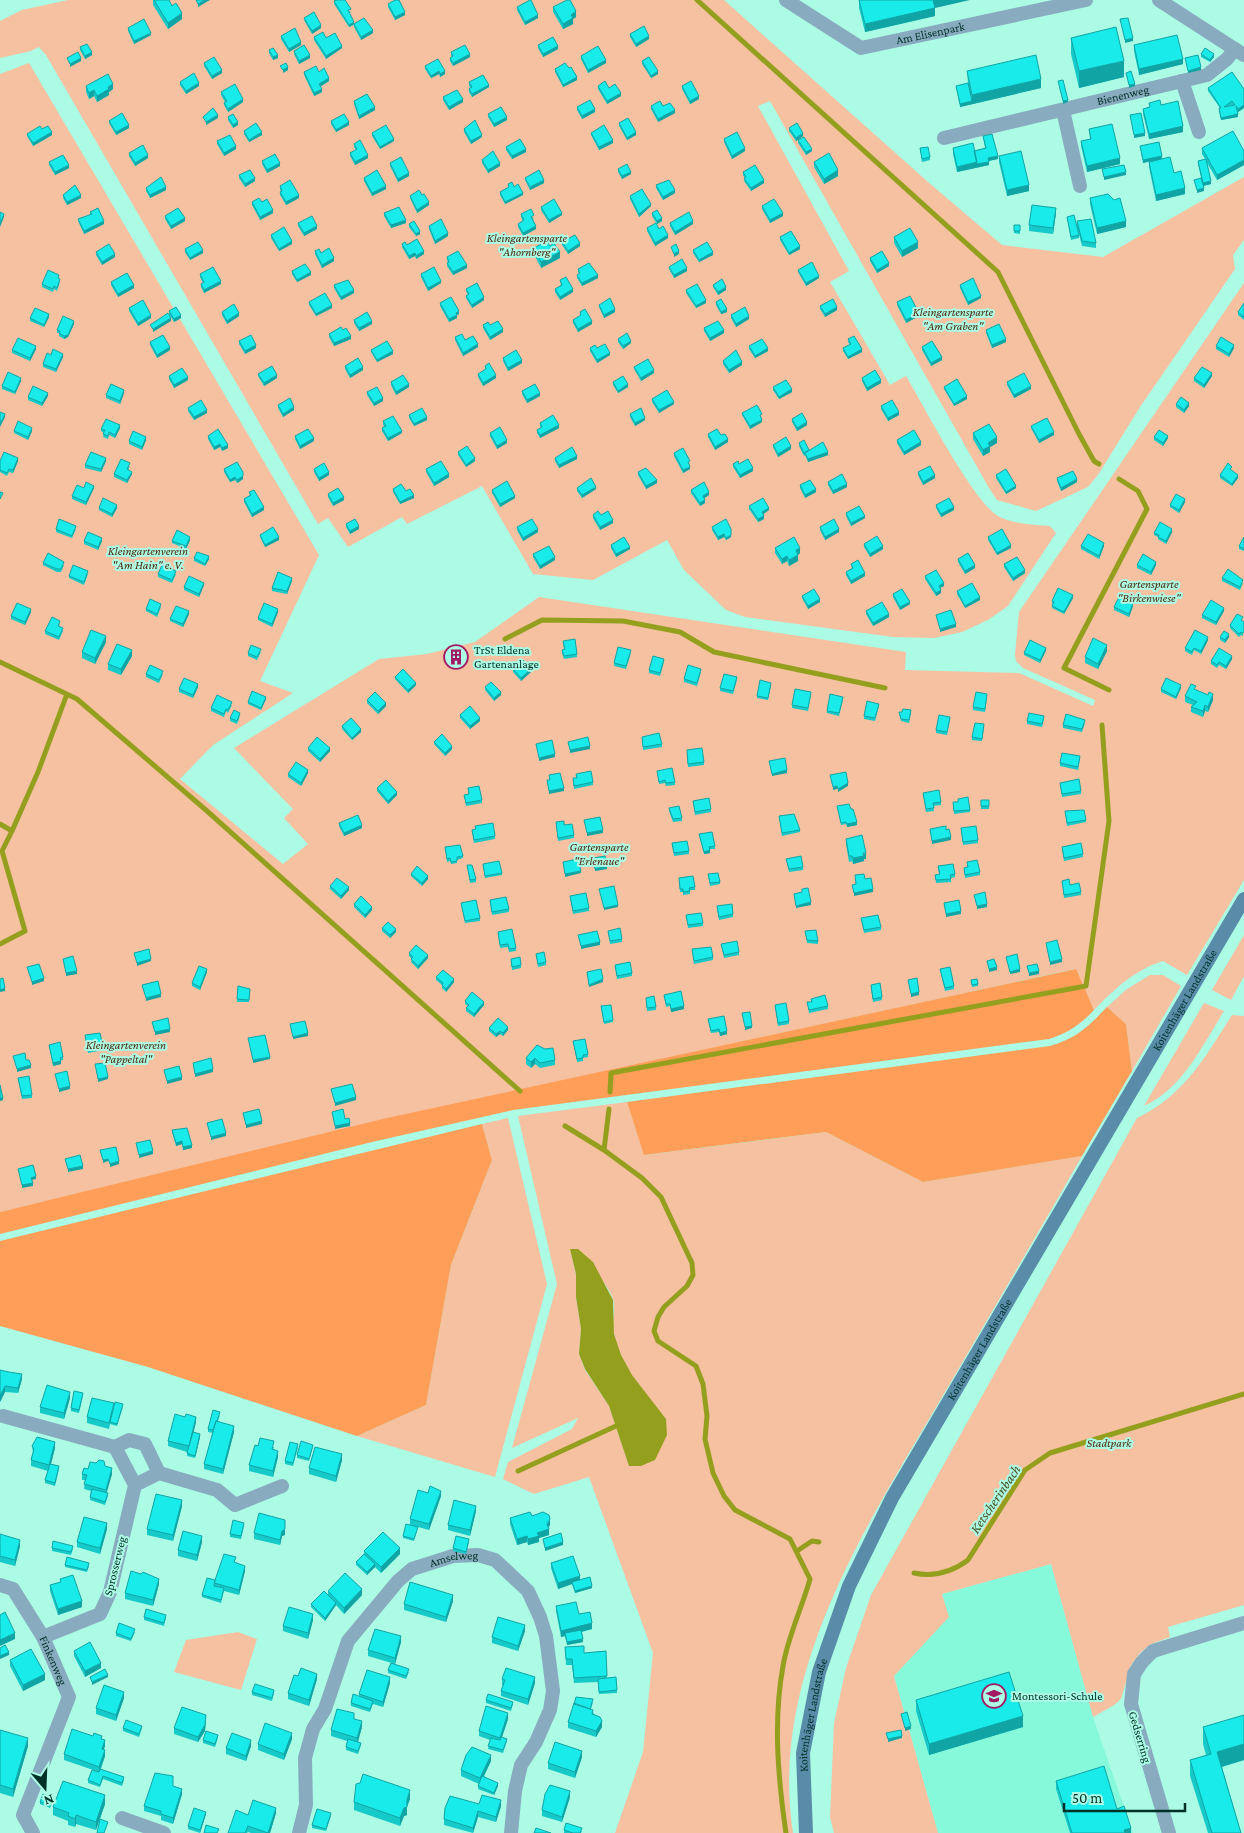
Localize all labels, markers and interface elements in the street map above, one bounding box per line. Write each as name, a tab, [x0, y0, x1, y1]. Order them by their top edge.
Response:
street label: Am Elisenpark	[895, 19, 966, 47]
street label: Bienenweg	[1096, 82, 1150, 108]
park label: Kleingartensparte "Ahornberg"	[487, 231, 568, 259]
park label: Kleingartensparte "Am Graben"	[913, 305, 994, 333]
park label: Kleingartenverein "Am Hain" e. V.	[108, 544, 188, 572]
park label: Gartensparte "Birkenwiese"	[1117, 577, 1182, 605]
place label: TrSt Eldena Gartenanlage	[474, 643, 539, 671]
building icon: TrSt Eldena Gartenanlage	[443, 644, 469, 670]
park label: Gartensparte "Erlenaue"	[570, 840, 629, 868]
street label: Koitenhäger Landstraße	[1149, 947, 1220, 1054]
park label: Kleingartenverein "Pappeltal"	[86, 1038, 166, 1066]
street label: Koitenhäger Landstraße	[944, 1296, 1015, 1403]
park label: Stadtpark	[1087, 1436, 1132, 1450]
water label: Ketscherinbach	[966, 1462, 1024, 1536]
street label: Sprosserweg	[101, 1535, 129, 1597]
street label: Amselweg	[428, 1548, 479, 1570]
street label: Finkenweg	[36, 1634, 70, 1688]
street label: Koitenhäger Landstraße	[796, 1656, 830, 1772]
school or university icon: Montessori-Schule	[981, 1683, 1007, 1709]
place label: Montessori-Schule	[1012, 1689, 1102, 1703]
street label: Gedserring	[1126, 1710, 1155, 1765]
north arrow	[20, 1763, 70, 1813]
scale bar	[1064, 1780, 1185, 1812]
text: 50 m	[1072, 1790, 1102, 1806]
text: N	[42, 1791, 56, 1810]

